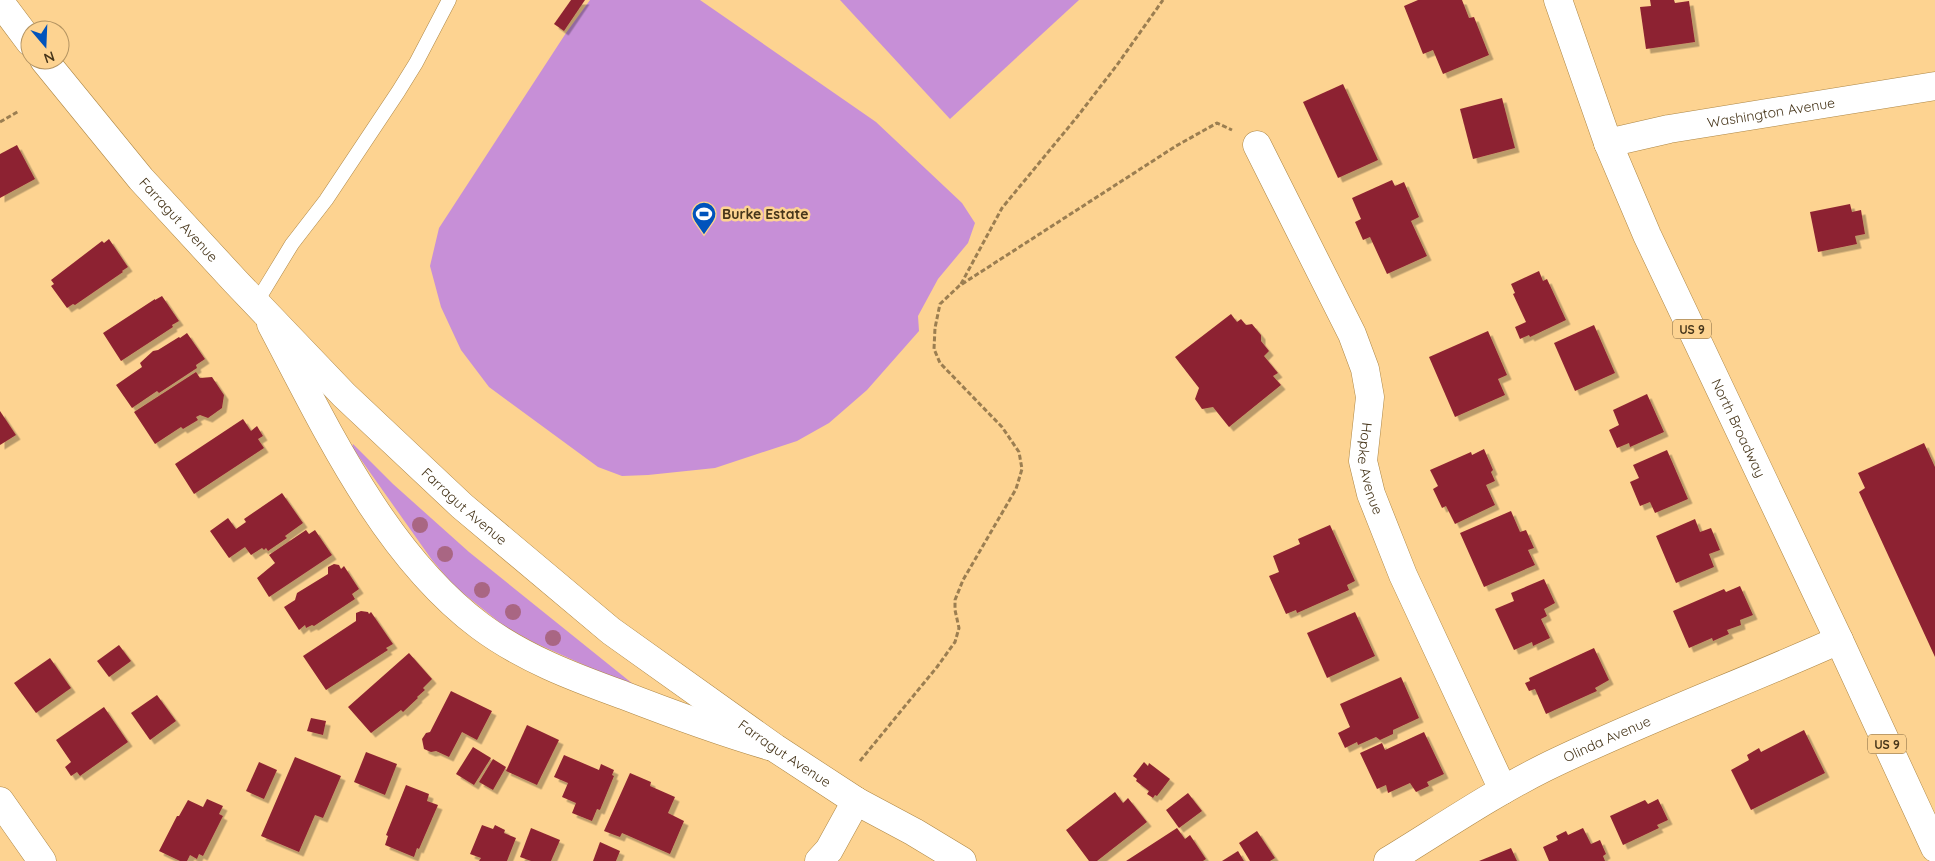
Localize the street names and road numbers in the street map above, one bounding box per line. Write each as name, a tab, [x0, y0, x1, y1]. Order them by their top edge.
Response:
street label: Washington Avenue	[1706, 93, 1836, 132]
street label: Farragut Avenue	[135, 174, 222, 266]
road number: US 9	[1673, 320, 1711, 338]
street label: North Broadway	[1707, 376, 1770, 480]
street label: Hopke Avenue	[1354, 422, 1387, 517]
street label: Farragut Avenue	[418, 464, 511, 549]
street label: Olinda Avenue	[1560, 712, 1653, 766]
street label: Farragut Avenue	[735, 716, 835, 791]
road number: US 9	[1868, 734, 1906, 754]

